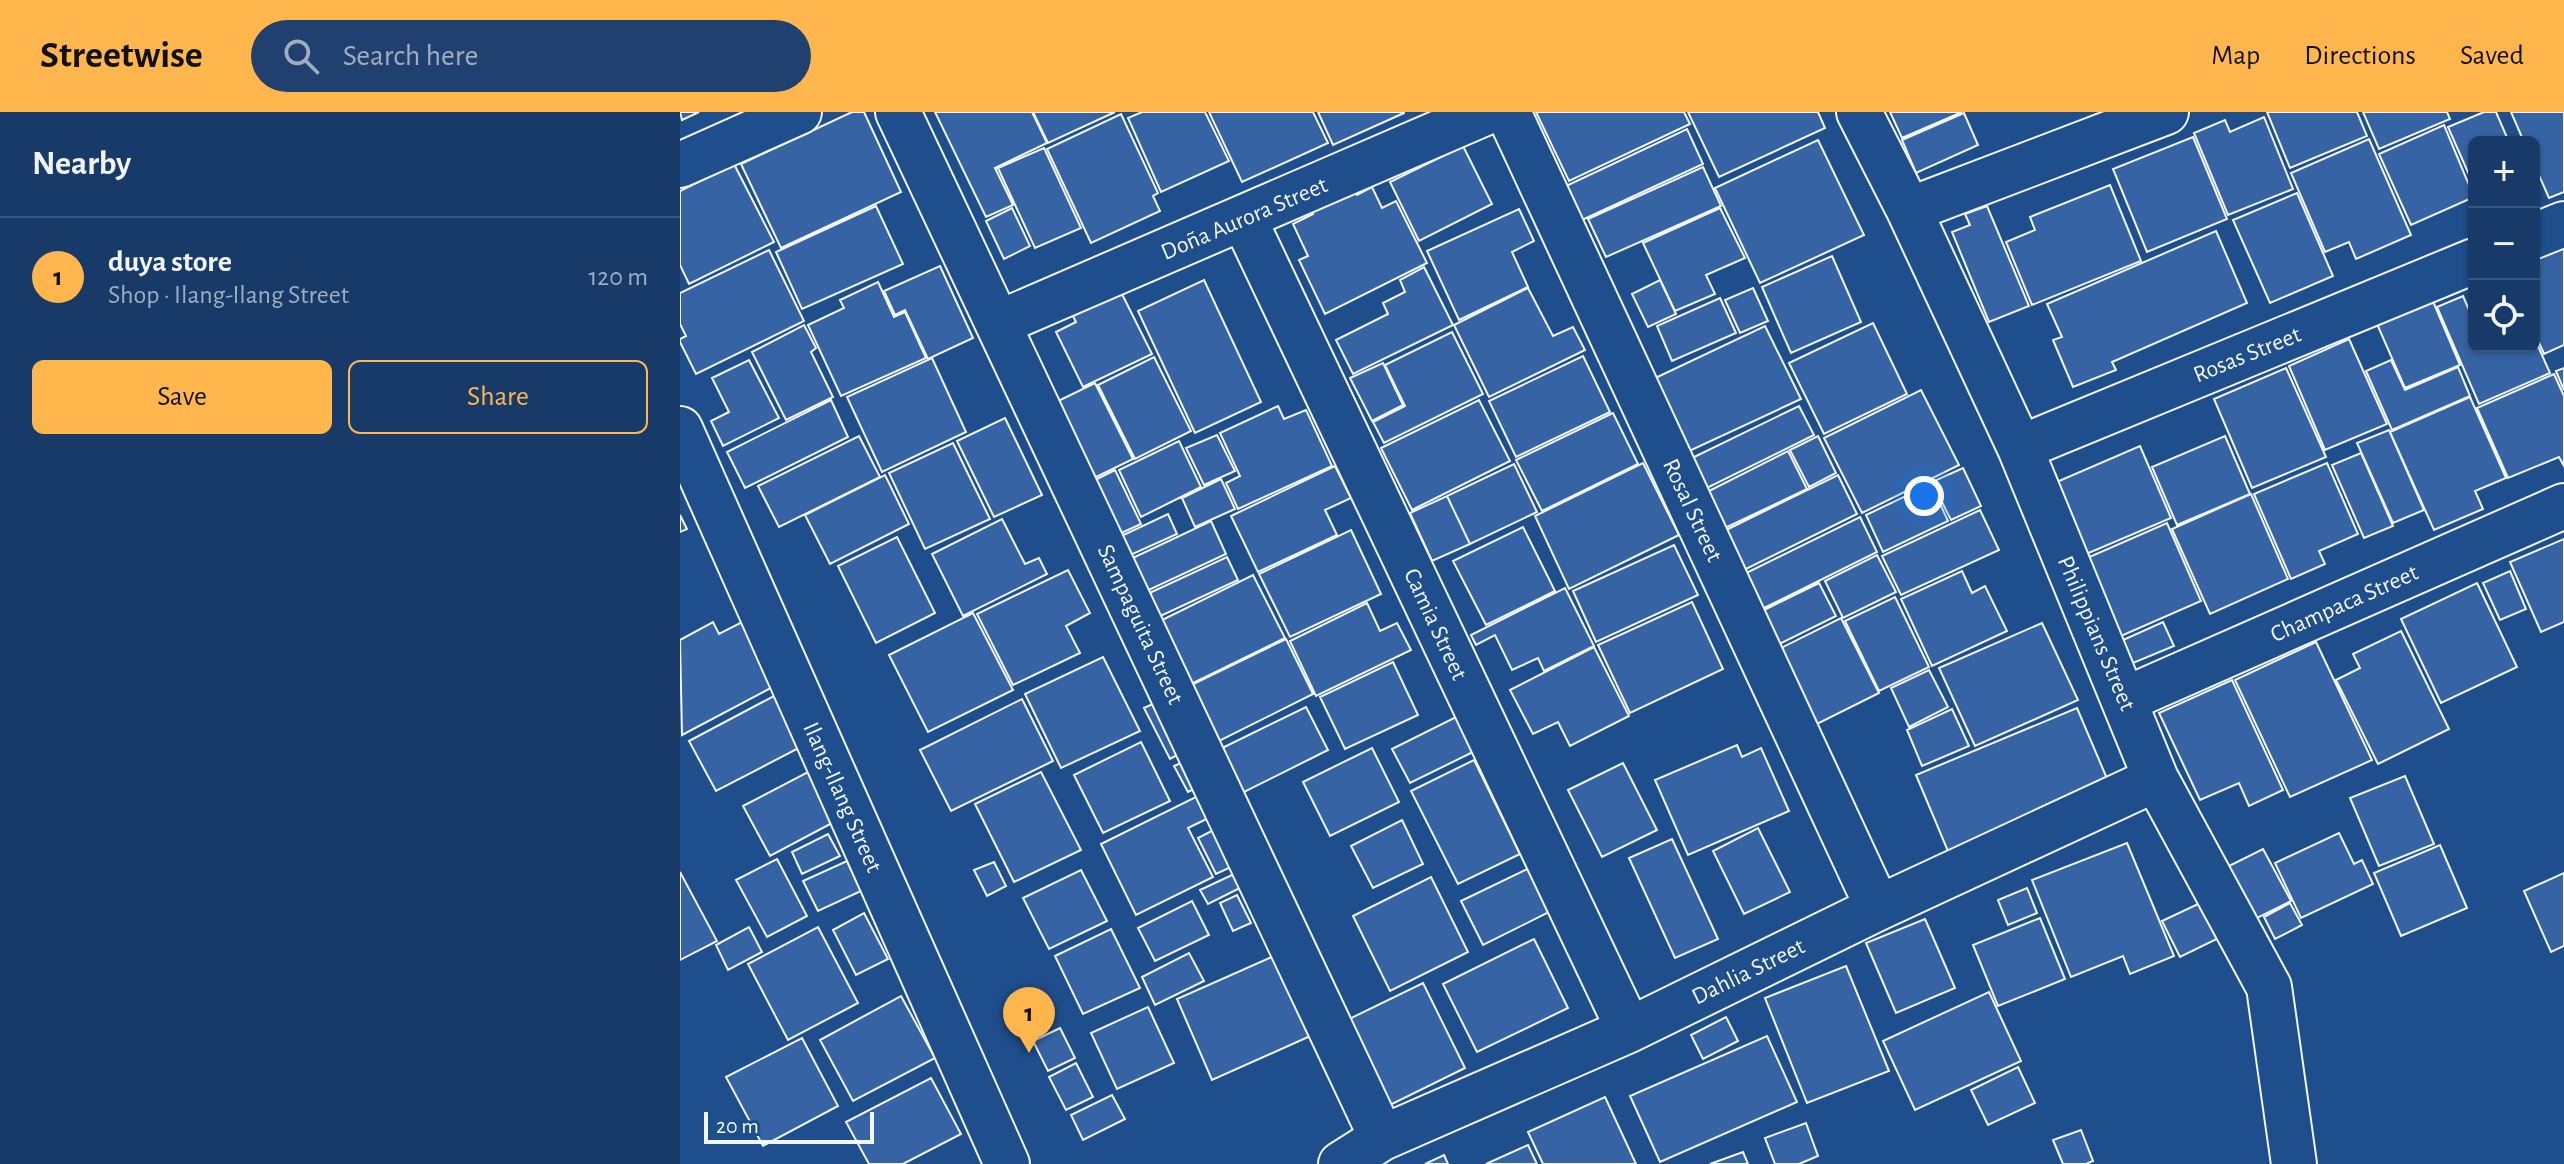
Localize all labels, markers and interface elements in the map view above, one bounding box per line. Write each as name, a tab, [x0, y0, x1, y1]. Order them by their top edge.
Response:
search box	[251, 20, 811, 92]
icon: search	[279, 34, 323, 78]
text: Streetwise	[40, 37, 203, 75]
text: Search here	[343, 41, 478, 71]
text: Map	[2211, 42, 2260, 70]
text: Directions	[2304, 42, 2416, 70]
text: Saved	[2460, 42, 2524, 70]
map controls	[2468, 136, 2540, 352]
button: +	[2468, 136, 2540, 208]
text: Nearby	[32, 147, 131, 181]
street label: Doña Aurora Street	[1158, 173, 1331, 265]
button: −	[2468, 208, 2540, 280]
text: duya store	[108, 247, 232, 277]
text: 1	[53, 264, 63, 290]
text: 120 m	[588, 264, 648, 290]
button: locate	[2468, 280, 2540, 352]
text: Shop · Ilang-Ilang Street	[108, 282, 349, 308]
street label: Rosas Street	[2190, 322, 2305, 387]
button: Save	[32, 360, 332, 434]
button: Share	[348, 360, 648, 434]
street label: Rosal Street	[1658, 455, 1726, 566]
your location	[1904, 476, 1944, 516]
street label: Sampaguita Street	[1093, 541, 1188, 708]
street label: Philippians Street	[2053, 553, 2140, 714]
street label: Champaca Street	[2267, 561, 2422, 647]
street label: Camia Street	[1399, 565, 1471, 684]
street label: Ilang-Ilang Street	[798, 719, 886, 876]
street label: Dahlia Street	[1688, 934, 1809, 1010]
pin: 1	[1003, 987, 1055, 1053]
scale bar	[704, 1108, 874, 1144]
text: 20 m	[716, 1115, 759, 1137]

